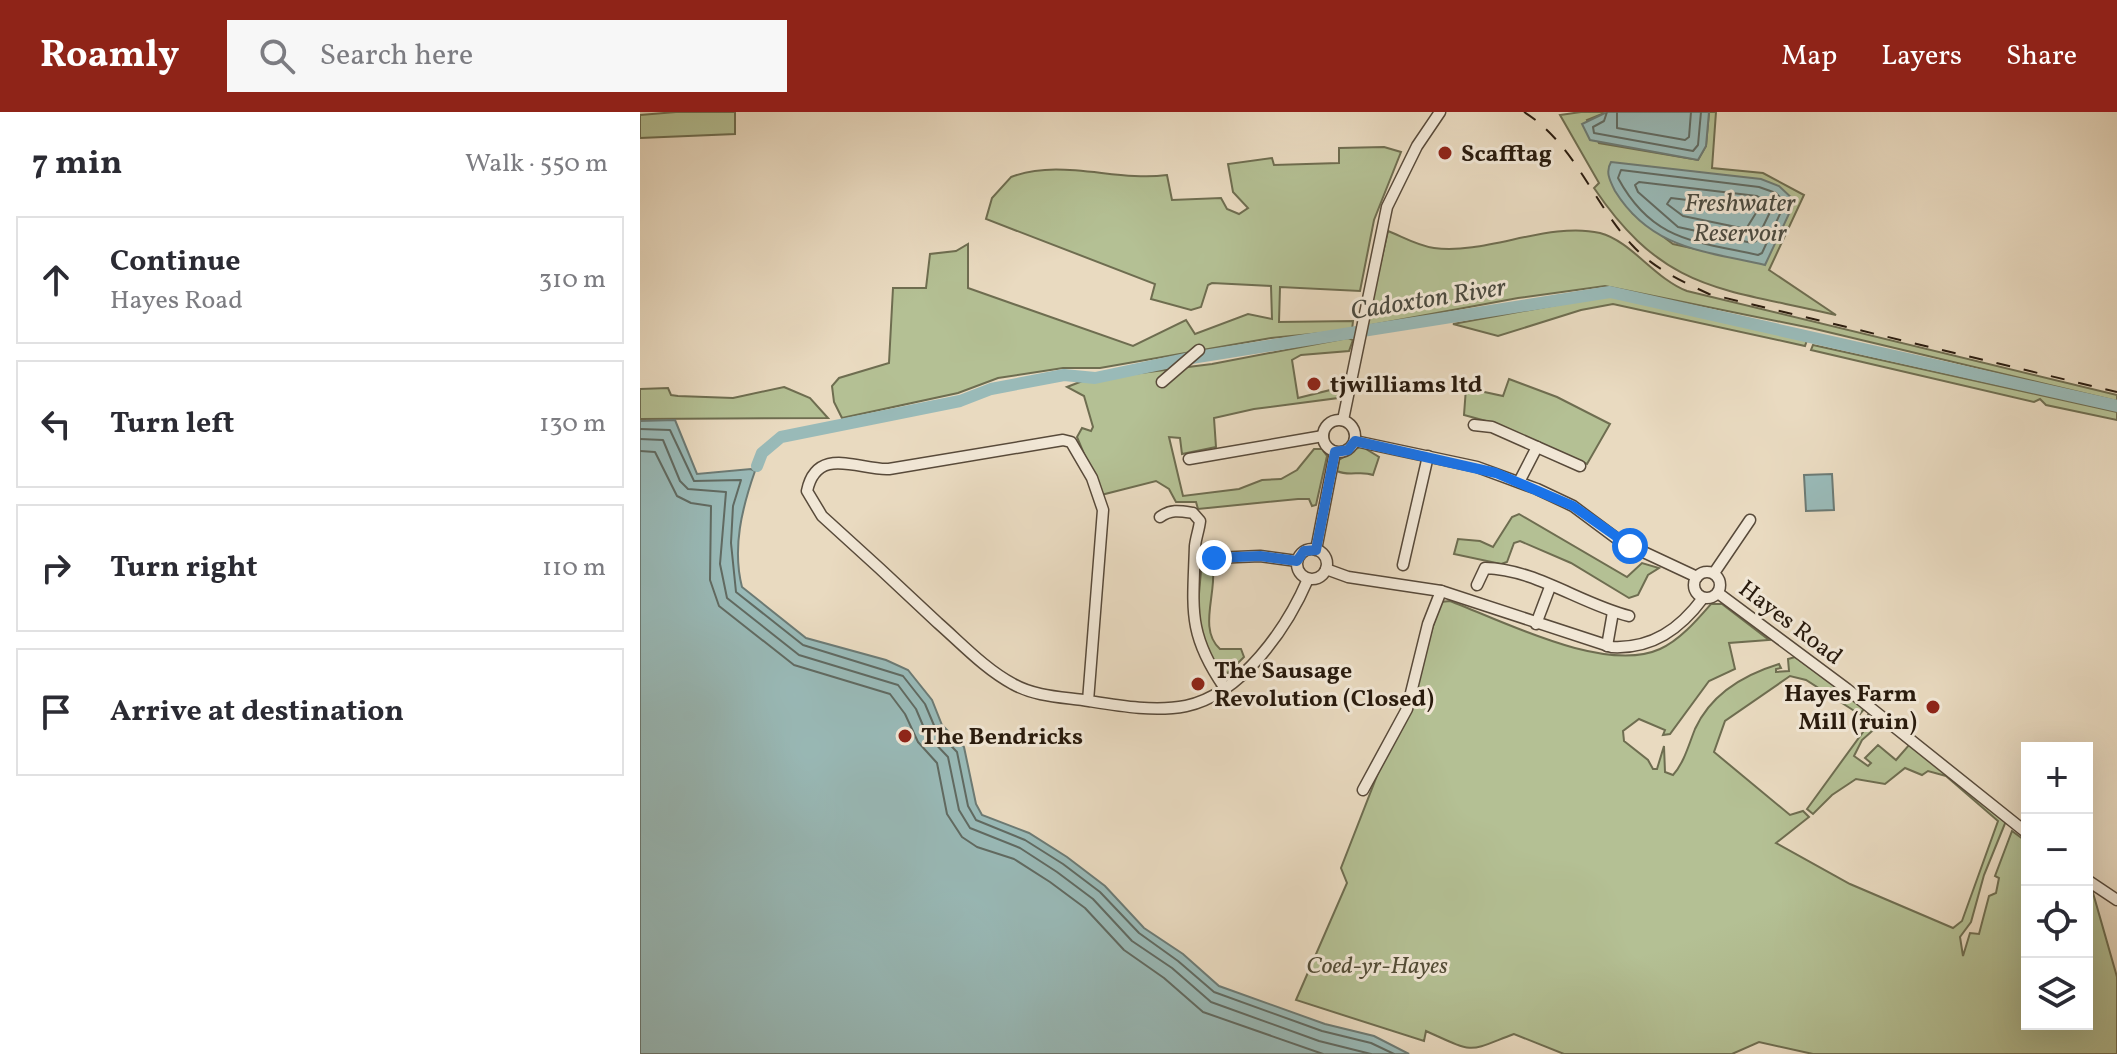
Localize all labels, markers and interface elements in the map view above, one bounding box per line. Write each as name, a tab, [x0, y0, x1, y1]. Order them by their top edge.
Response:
search box	[227, 20, 787, 92]
text: Roamly	[40, 30, 179, 83]
icon: search	[255, 34, 299, 78]
text: Search here	[319, 35, 473, 77]
text: Map	[1781, 37, 1837, 76]
text: Layers	[1881, 37, 1962, 76]
text: Share	[2006, 37, 2077, 76]
place label: Scafftag	[1461, 138, 1552, 172]
text: 7 min	[32, 141, 122, 188]
marker: Scafftag	[1436, 144, 1454, 162]
text: Walk · 550 m	[465, 146, 608, 182]
water label: Freshwater Reservoir	[1684, 186, 1796, 252]
text: Continue	[110, 241, 241, 283]
icon: ahead	[34, 258, 78, 302]
text: 310 m	[539, 262, 606, 298]
water label: Cadoxton River	[1348, 270, 1509, 330]
text: Hayes Road	[110, 283, 243, 319]
place label: tjwilliams ltd	[1330, 369, 1483, 403]
marker: tjwilliams ltd	[1305, 375, 1323, 393]
icon: left	[34, 402, 78, 446]
text: Turn left	[110, 403, 234, 445]
text: 130 m	[539, 406, 606, 442]
route start	[1612, 528, 1648, 564]
route end	[1196, 540, 1232, 576]
icon: right	[34, 546, 78, 590]
text: Turn right	[110, 547, 258, 589]
text: 110 m	[542, 550, 606, 586]
street label: Hayes Road	[1731, 573, 1849, 674]
place label: The Sausage Revolution (Closed)	[1214, 655, 1434, 717]
marker: The Sausage Revolution (Closed)	[1189, 675, 1207, 693]
place label: Hayes Farm Mill (ruin)	[1784, 678, 1917, 740]
icon: arrive	[34, 690, 78, 734]
text: Arrive at destination	[110, 691, 404, 733]
marker: Hayes Farm Mill (ruin)	[1924, 698, 1942, 716]
place label: The Bendricks	[921, 721, 1083, 755]
marker: The Bendricks	[896, 727, 914, 745]
map controls	[2021, 742, 2093, 1030]
button: +	[2021, 742, 2093, 814]
button: −	[2021, 814, 2093, 886]
button: locate	[2021, 886, 2093, 958]
park label: Coed-yr-Hayes	[1306, 950, 1448, 984]
button: layers	[2021, 958, 2093, 1030]

